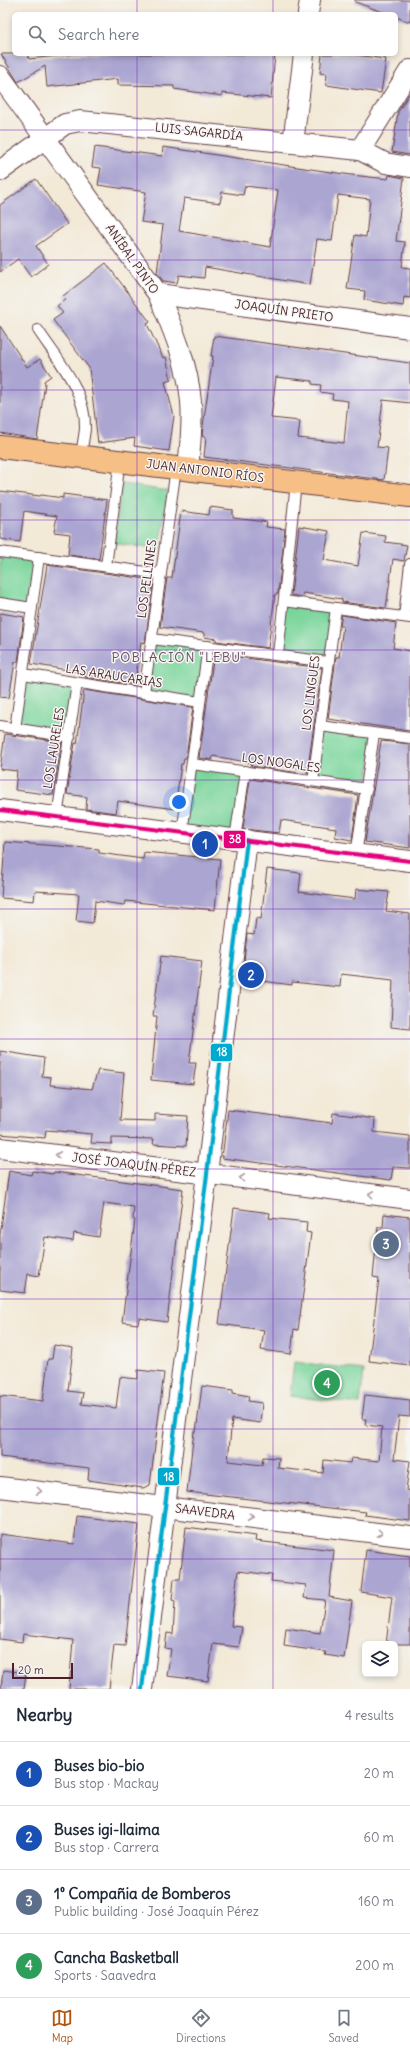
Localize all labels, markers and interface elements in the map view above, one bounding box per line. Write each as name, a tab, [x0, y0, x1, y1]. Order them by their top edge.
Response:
search box	[12, 12, 398, 56]
icon: search	[26, 23, 48, 45]
text: Search here	[58, 25, 139, 44]
street label: LUIS SAGARDÍA	[154, 119, 244, 144]
street label: ANÍBAL PINTO	[103, 221, 162, 297]
street label: JOAQUÍN PRIETO	[234, 296, 334, 325]
street label: JUAN ANTONIO RÍOS	[145, 456, 265, 485]
street label: LOS PELLINES	[134, 538, 160, 619]
district label: POBLACIÓN "LEBU"	[112, 648, 246, 666]
street label: LOS LINGUES	[298, 654, 323, 731]
street label: LAS ARAUCARIAS	[65, 660, 164, 691]
street label: LOS LAURELES	[40, 706, 67, 790]
street label: LOS NOGALES	[241, 750, 322, 775]
your location	[169, 792, 189, 812]
pin: 1	[192, 829, 218, 859]
line badge: 38	[223, 830, 246, 849]
text: 38	[229, 832, 241, 846]
pin: 2	[238, 960, 264, 990]
line badge: 18	[210, 1043, 233, 1062]
text: 18	[217, 1045, 227, 1059]
street label: JOSÉ JOAQUÍN PÉREZ	[71, 1149, 197, 1180]
one-way arrow	[55, 1151, 61, 1160]
one-way arrow	[239, 1174, 245, 1183]
one-way arrow	[368, 1190, 374, 1199]
pin: 3	[373, 1229, 399, 1259]
pin: 4	[314, 1368, 340, 1398]
line badge: 18	[157, 1467, 180, 1486]
text: 18	[164, 1470, 174, 1484]
one-way arrow	[36, 1486, 42, 1495]
street label: SAAVEDRA	[174, 1500, 236, 1523]
one-way arrow	[248, 1512, 254, 1521]
one-way arrow	[377, 1528, 383, 1537]
map controls	[362, 1641, 398, 1677]
button: layers	[362, 1641, 398, 1677]
scale bar	[12, 1661, 73, 1680]
text: 20 m	[18, 1663, 44, 1677]
text: Nearby	[16, 1704, 72, 1726]
text: 4 results	[345, 1707, 394, 1724]
text: Buses bio-bio	[54, 1756, 144, 1775]
text: 1	[26, 1765, 32, 1782]
text: 20 m	[364, 1765, 394, 1782]
text: Bus stop · Mackay	[54, 1775, 159, 1792]
text: Buses igi-llaima	[54, 1820, 160, 1839]
text: 2	[25, 1829, 33, 1846]
text: 60 m	[363, 1829, 394, 1846]
text: Bus stop · Carrera	[54, 1839, 159, 1856]
text: 1° Compañia de Bomberos	[54, 1884, 231, 1903]
text: 3	[25, 1893, 33, 1910]
text: 160 m	[358, 1893, 394, 1910]
text: Public building · José Joaquín Pérez	[54, 1903, 259, 1920]
text: Cancha Basketball	[54, 1948, 179, 1967]
text: 4	[25, 1957, 33, 1974]
text: 200 m	[355, 1957, 394, 1974]
text: Sports · Saavedra	[54, 1967, 156, 1984]
tab: Map	[51, 2007, 73, 2045]
tab: Directions	[176, 2007, 226, 2045]
tab: Saved	[328, 2007, 359, 2045]

